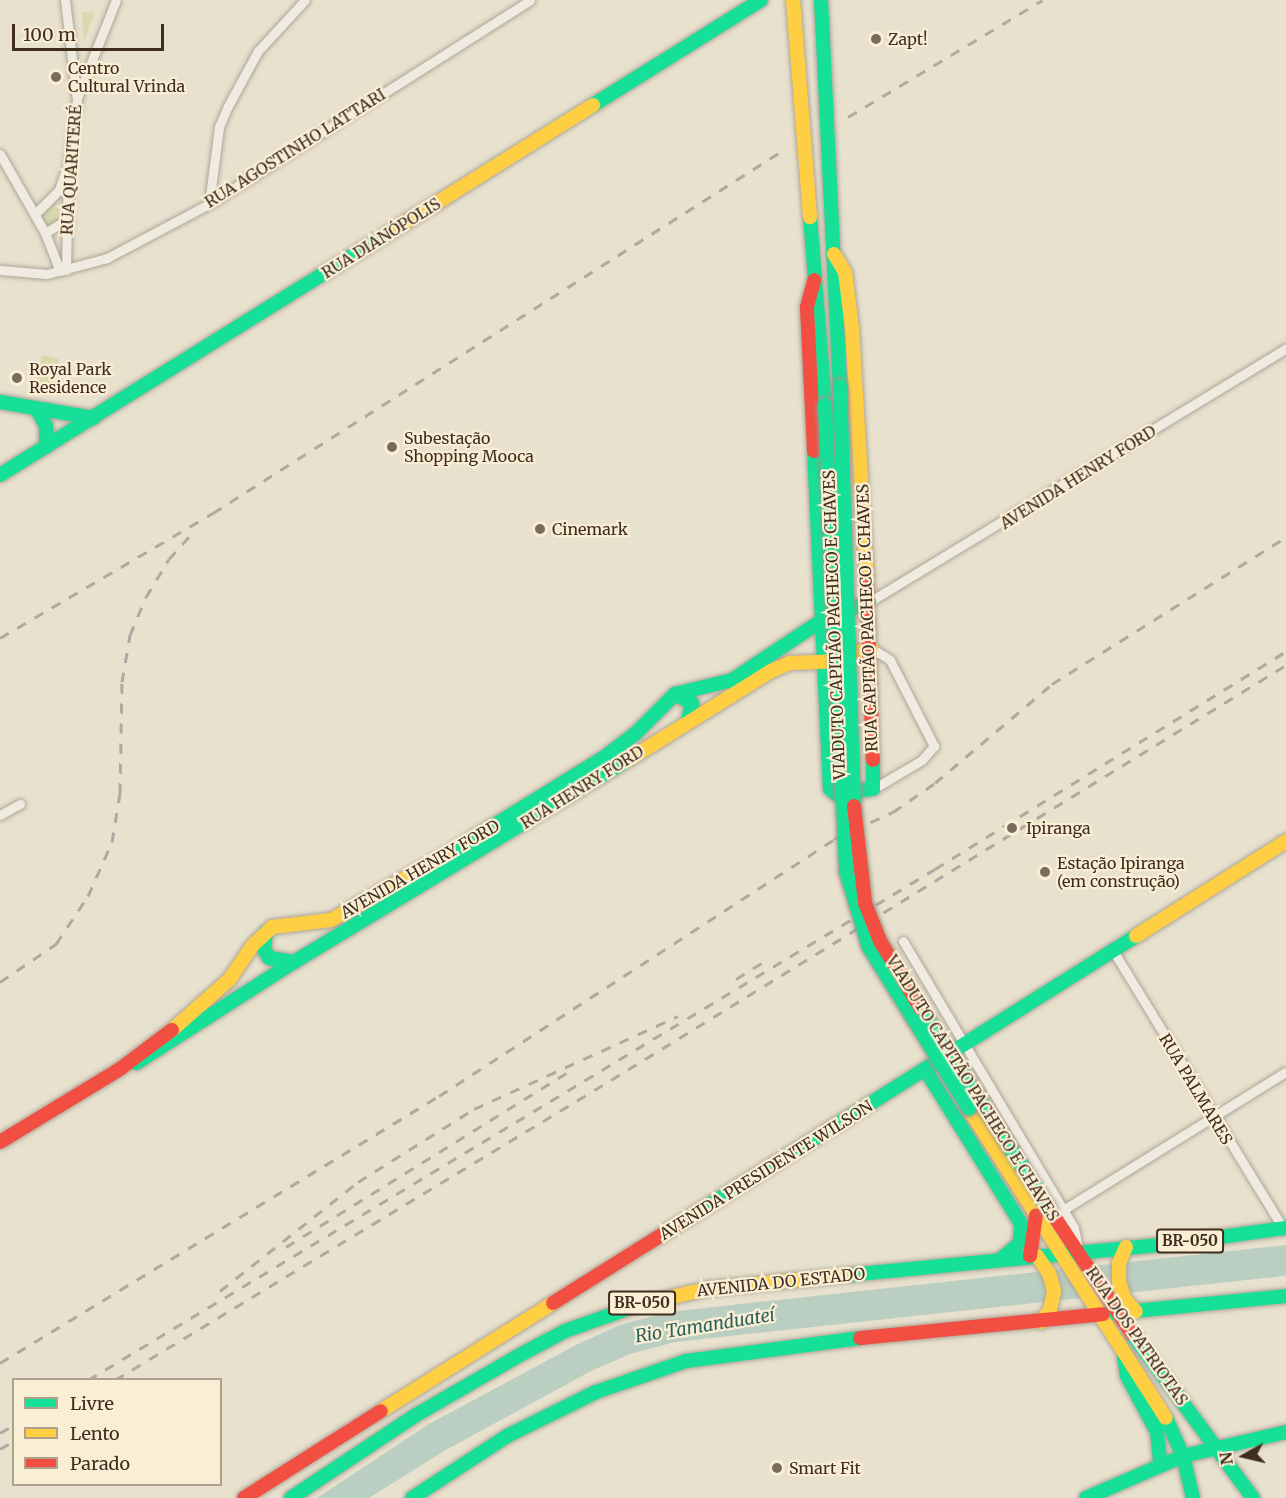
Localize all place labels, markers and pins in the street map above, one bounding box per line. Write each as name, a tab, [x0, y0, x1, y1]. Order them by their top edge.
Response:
place label: Zapt!	[888, 29, 928, 49]
marker: Zapt!	[869, 32, 883, 46]
place label: Centro Cultural Vrinda	[68, 58, 185, 96]
marker: Centro Cultural Vrinda	[49, 70, 63, 84]
place label: Royal Park Residence	[29, 359, 111, 397]
marker: Royal Park Residence	[10, 371, 24, 385]
place label: Subestação Shopping Mooca	[404, 428, 534, 466]
marker: Subestação Shopping Mooca	[385, 440, 399, 454]
place label: Cinemark	[552, 519, 628, 539]
marker: Cinemark	[533, 522, 547, 536]
place label: Ipiranga	[1026, 818, 1091, 838]
marker: Ipiranga	[1003, 819, 1021, 837]
place label: Estação Ipiranga (em construção)	[1057, 853, 1185, 891]
marker: Estação Ipiranga (em construção)	[1038, 865, 1052, 879]
place label: Smart Fit	[789, 1458, 861, 1478]
marker: Smart Fit	[770, 1461, 784, 1475]

